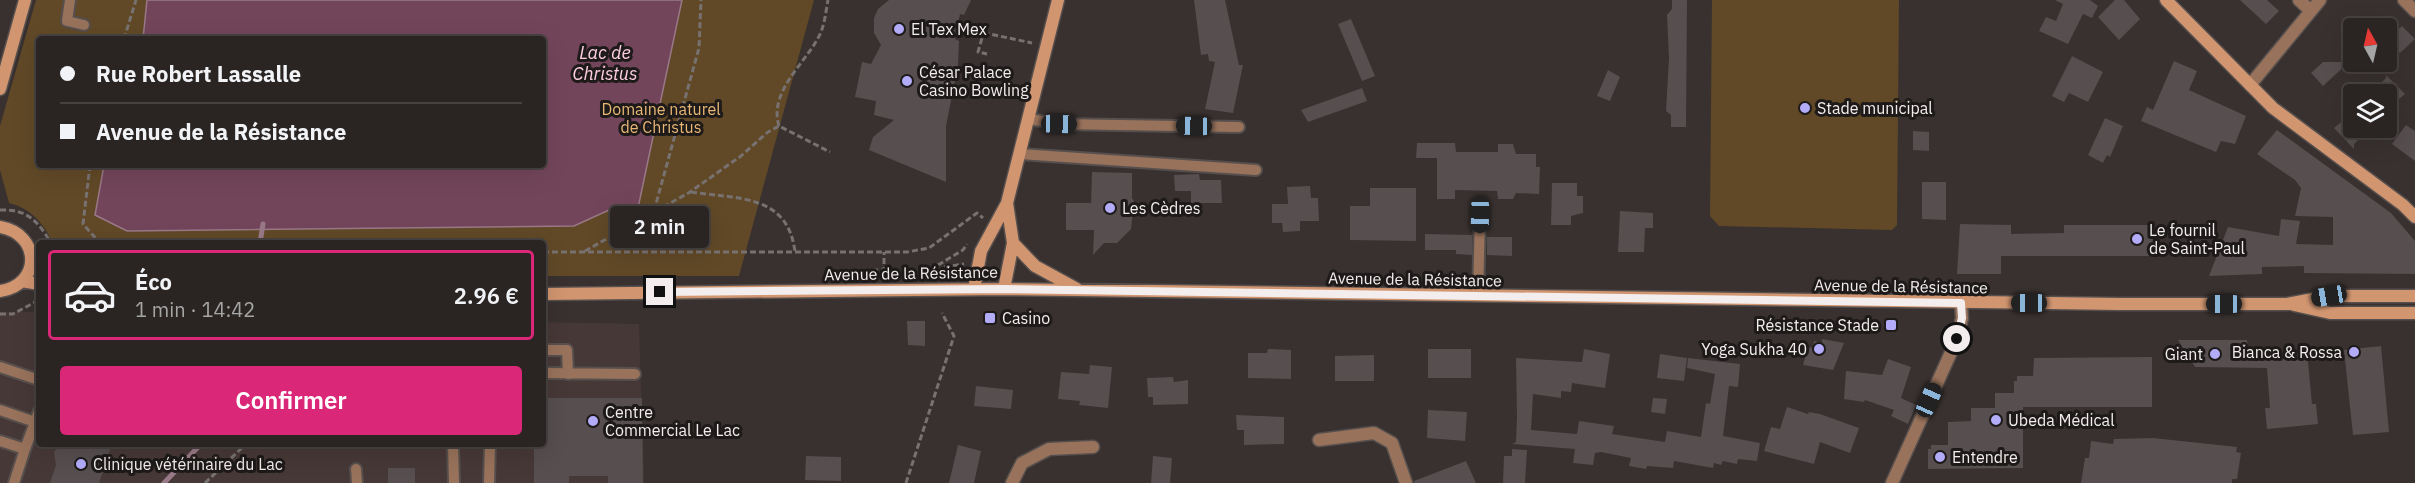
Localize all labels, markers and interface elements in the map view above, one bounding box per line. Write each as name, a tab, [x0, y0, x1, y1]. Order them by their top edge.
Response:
north arrow	[2343, 18, 2397, 72]
map controls	[2343, 18, 2397, 138]
place label: El Tex Mex	[911, 19, 987, 39]
marker: El Tex Mex	[892, 22, 906, 36]
water label: Lac de Christus	[573, 41, 637, 85]
text: Rue Robert Lassalle	[96, 59, 301, 88]
place label: César Palace Casino Bowling	[919, 62, 1029, 100]
marker: César Palace Casino Bowling	[900, 74, 914, 88]
button: layers	[2343, 84, 2397, 138]
place label: Stade municipal	[1817, 98, 1933, 118]
park label: Domaine naturel de Christus	[601, 99, 721, 137]
marker: Stade municipal	[1798, 101, 1812, 115]
car	[1041, 115, 1077, 133]
text: Avenue de la Résistance	[96, 117, 346, 146]
car	[1176, 117, 1212, 135]
car	[1471, 197, 1489, 233]
place label: Les Cèdres	[1122, 198, 1201, 218]
marker: Les Cèdres	[1103, 201, 1117, 215]
callout: 2 min	[610, 205, 710, 247]
text: 2 min	[634, 213, 685, 240]
place label: Le fournil de Saint-Paul	[2149, 220, 2245, 258]
marker: Le fournil de Saint-Paul	[2130, 232, 2144, 246]
street label: Avenue de la Résistance	[824, 261, 998, 285]
text: Éco	[135, 267, 172, 296]
street label: Avenue de la Résistance	[1328, 267, 1502, 291]
icon: car	[63, 268, 117, 322]
street label: Avenue de la Résistance	[1814, 274, 1988, 298]
route end	[646, 278, 673, 305]
text: 2.96 €	[454, 281, 519, 310]
car	[2310, 284, 2348, 308]
car	[2011, 294, 2047, 312]
car	[2206, 295, 2242, 313]
text: 1 min · 14:42	[135, 296, 255, 323]
place label: Casino	[1002, 308, 1050, 328]
marker: Casino	[983, 311, 997, 325]
place label: Résistance Stade	[1755, 315, 1879, 335]
marker: Résistance Stade	[1884, 318, 1898, 332]
route start	[1943, 325, 1970, 352]
place label: Yoga Sukha 40	[1701, 339, 1807, 359]
marker: Yoga Sukha 40	[1812, 342, 1826, 356]
place label: Bianca & Rossa	[2232, 342, 2342, 362]
place label: Giant	[2165, 344, 2203, 364]
marker: Bianca & Rossa	[2347, 345, 2361, 359]
marker: Giant	[2208, 347, 2222, 361]
button: Confirmer	[60, 366, 522, 435]
car	[1913, 380, 1945, 420]
place label: Centre Commercial Le Lac	[605, 402, 740, 440]
place label: Ubeda Médical	[2008, 410, 2115, 430]
marker: Ubeda Médical	[1989, 413, 2003, 427]
marker: Centre Commercial Le Lac	[586, 414, 600, 428]
place label: Entendre	[1952, 447, 2018, 467]
marker: Entendre	[1933, 450, 1947, 464]
place label: Clinique vétérinaire du Lac	[93, 454, 283, 474]
marker: Clinique vétérinaire du Lac	[74, 457, 88, 471]

